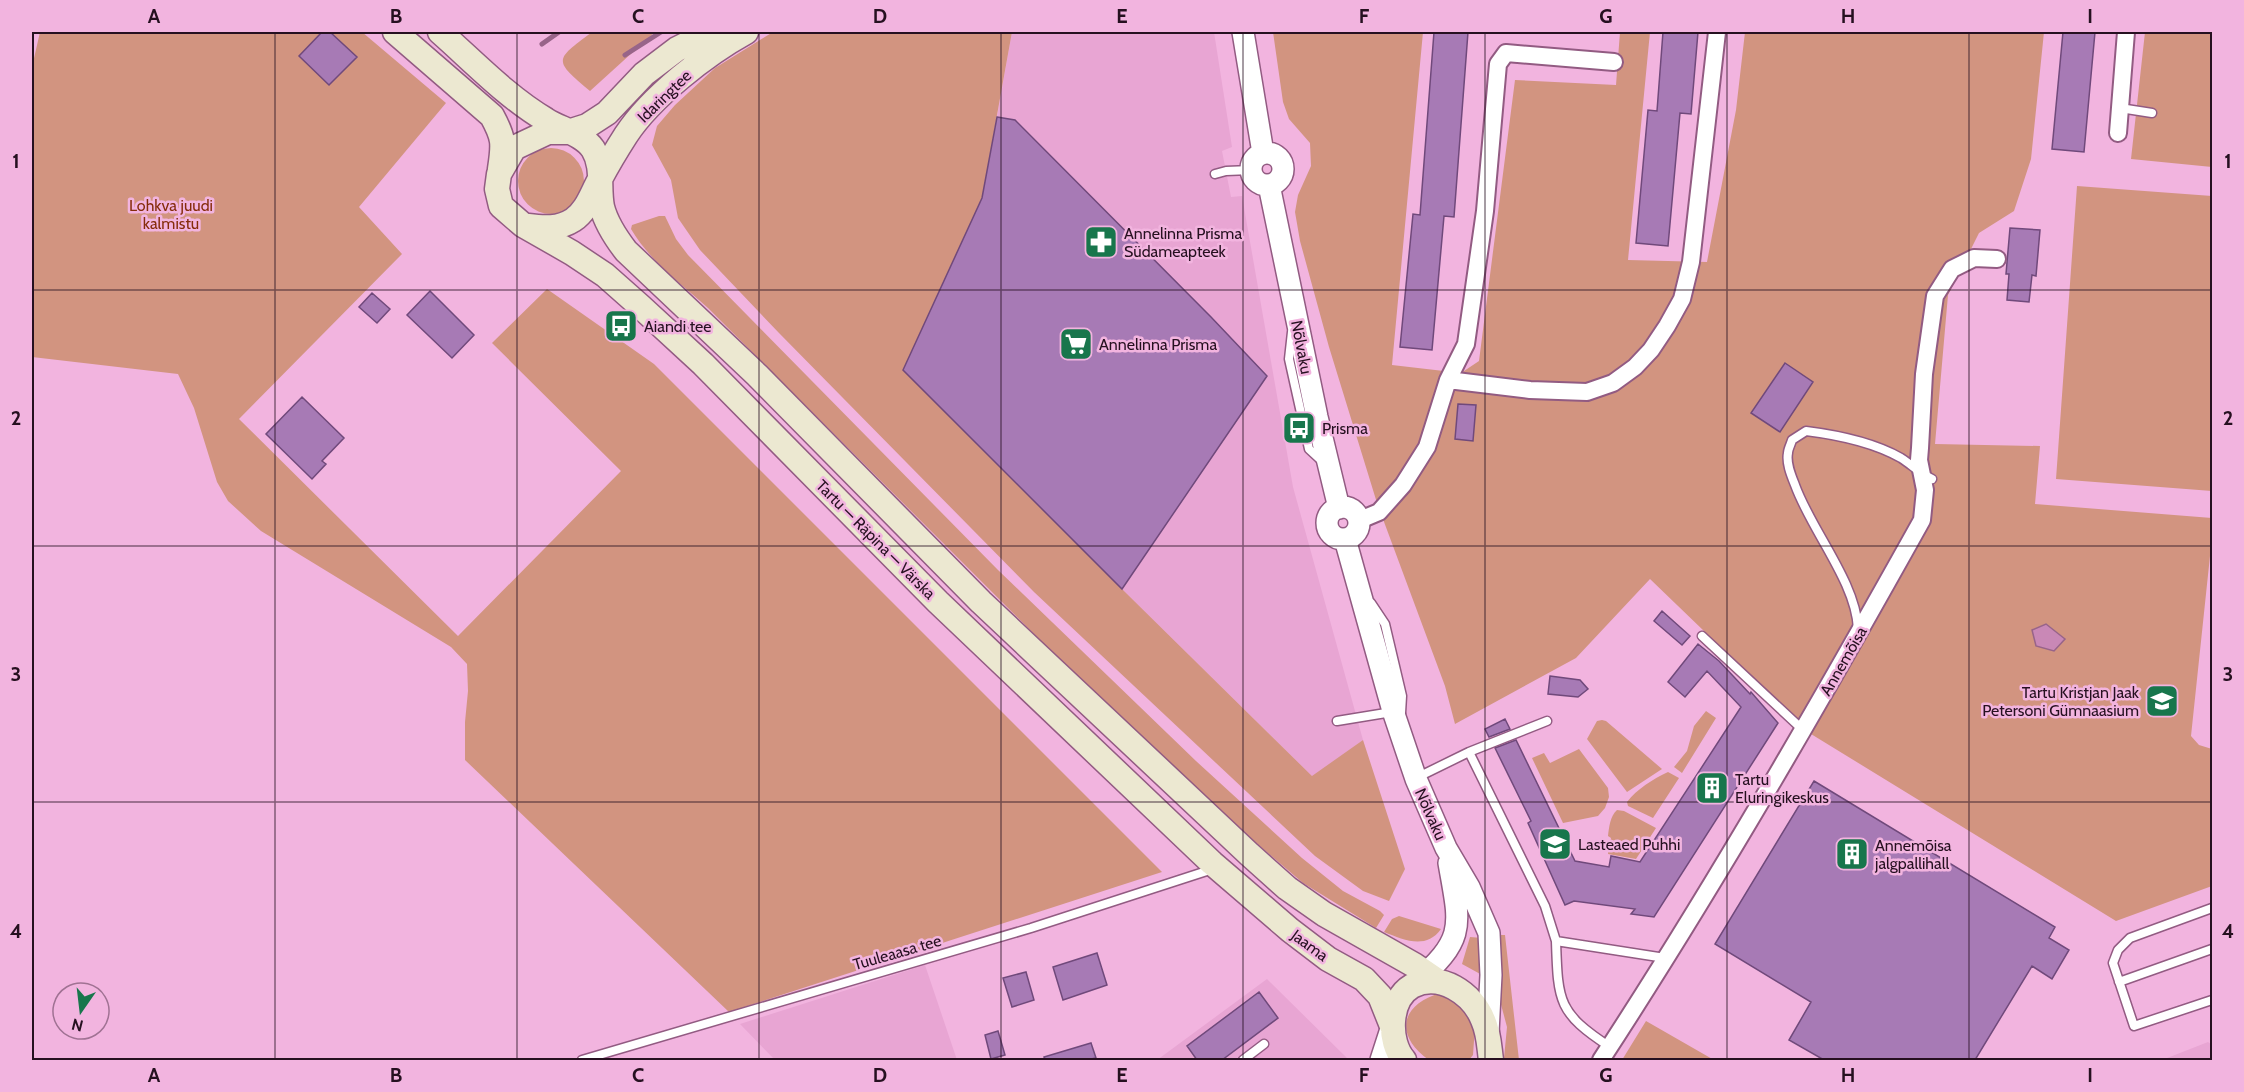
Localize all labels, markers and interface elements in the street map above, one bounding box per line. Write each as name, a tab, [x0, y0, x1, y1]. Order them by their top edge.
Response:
text: A	[148, 4, 161, 28]
text: B	[390, 4, 402, 28]
text: C	[632, 4, 644, 28]
text: D	[873, 4, 887, 28]
text: E	[1116, 4, 1128, 28]
text: F	[1359, 4, 1370, 28]
text: G	[1599, 4, 1613, 28]
text: H	[1841, 4, 1855, 28]
text: I	[2087, 4, 2093, 28]
street label: Idaringtee	[633, 66, 695, 127]
text: 1	[12, 149, 20, 173]
text: 1	[2224, 149, 2232, 173]
park label: Lohkva juudi kalmistu	[129, 196, 213, 233]
pharmacy icon: Annelinna Prisma Südameapteek	[1083, 224, 1119, 260]
place label: Annelinna Prisma Südameapteek	[1124, 224, 1242, 261]
bus stop icon: Aiandi tee	[603, 308, 639, 344]
place label: Aiandi tee	[644, 317, 711, 336]
street label: Nõlvaku	[1287, 319, 1316, 376]
supermarket icon: Annelinna Prisma	[1058, 326, 1094, 362]
place label: Annelinna Prisma	[1099, 335, 1217, 354]
text: 2	[11, 406, 21, 430]
text: 2	[2223, 406, 2233, 430]
bus stop icon: Prisma	[1281, 410, 1317, 446]
place label: Prisma	[1322, 419, 1368, 438]
street label: Tartu — Räpina — Värska	[812, 476, 939, 603]
street label: Annemõisa	[1816, 623, 1871, 699]
text: 3	[11, 662, 21, 686]
text: 3	[2223, 662, 2233, 686]
place label: Tartu Kristjan Jaak Petersoni Gümnaasium	[1982, 683, 2140, 720]
school or university icon: Tartu Kristjan Jaak Petersoni Gümnaasium	[2144, 683, 2180, 719]
building icon: Tartu Eluringikeskus	[1694, 770, 1730, 806]
place label: Tartu Eluringikeskus	[1735, 770, 1829, 807]
street label: Nõlvaku	[1411, 785, 1450, 843]
school or university icon: Lasteaed Puhhi	[1537, 826, 1573, 862]
place label: Lasteaed Puhhi	[1578, 835, 1680, 854]
building icon: Annemõisa jalgpallihall	[1834, 836, 1870, 872]
place label: Annemõisa jalgpallihall	[1874, 836, 1952, 873]
text: 4	[10, 919, 22, 943]
text: 4	[2222, 919, 2234, 943]
street label: Jaama	[1287, 925, 1332, 965]
street label: Tuuleaasa tee	[851, 931, 943, 974]
north arrow	[51, 981, 111, 1041]
text: N	[70, 1014, 85, 1036]
text: A	[148, 1063, 161, 1087]
text: B	[390, 1063, 402, 1087]
text: C	[632, 1063, 644, 1087]
text: D	[873, 1063, 887, 1087]
text: E	[1116, 1063, 1128, 1087]
text: F	[1359, 1063, 1370, 1087]
text: G	[1599, 1063, 1613, 1087]
text: H	[1841, 1063, 1855, 1087]
text: I	[2087, 1063, 2093, 1087]

